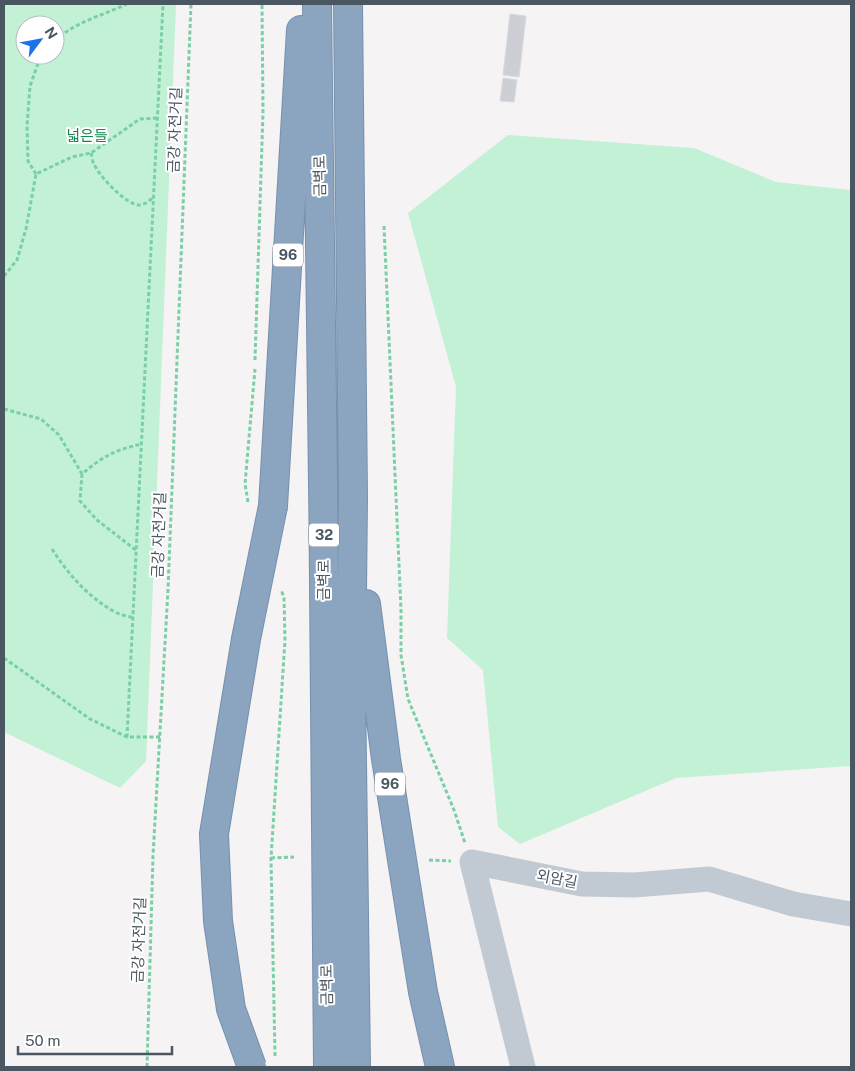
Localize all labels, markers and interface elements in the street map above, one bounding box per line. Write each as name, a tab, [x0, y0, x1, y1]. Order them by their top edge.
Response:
north arrow	[15, 15, 65, 65]
text: N	[41, 24, 61, 42]
street label: 금강 자전거길	[164, 86, 185, 173]
park label: 넓은들	[66, 127, 108, 144]
street label: 금벽로	[311, 155, 328, 197]
road number: 96	[273, 244, 303, 266]
street label: 금강 자전거길	[148, 491, 169, 578]
road number: 32	[309, 524, 339, 546]
street label: 금벽로	[315, 559, 332, 601]
road number: 96	[375, 772, 405, 796]
street label: 외암길	[535, 866, 579, 891]
street label: 금강 자전거길	[128, 896, 149, 983]
street label: 금벽로	[318, 964, 335, 1006]
scale bar	[18, 1024, 171, 1056]
text: 50 m	[25, 1032, 60, 1049]

